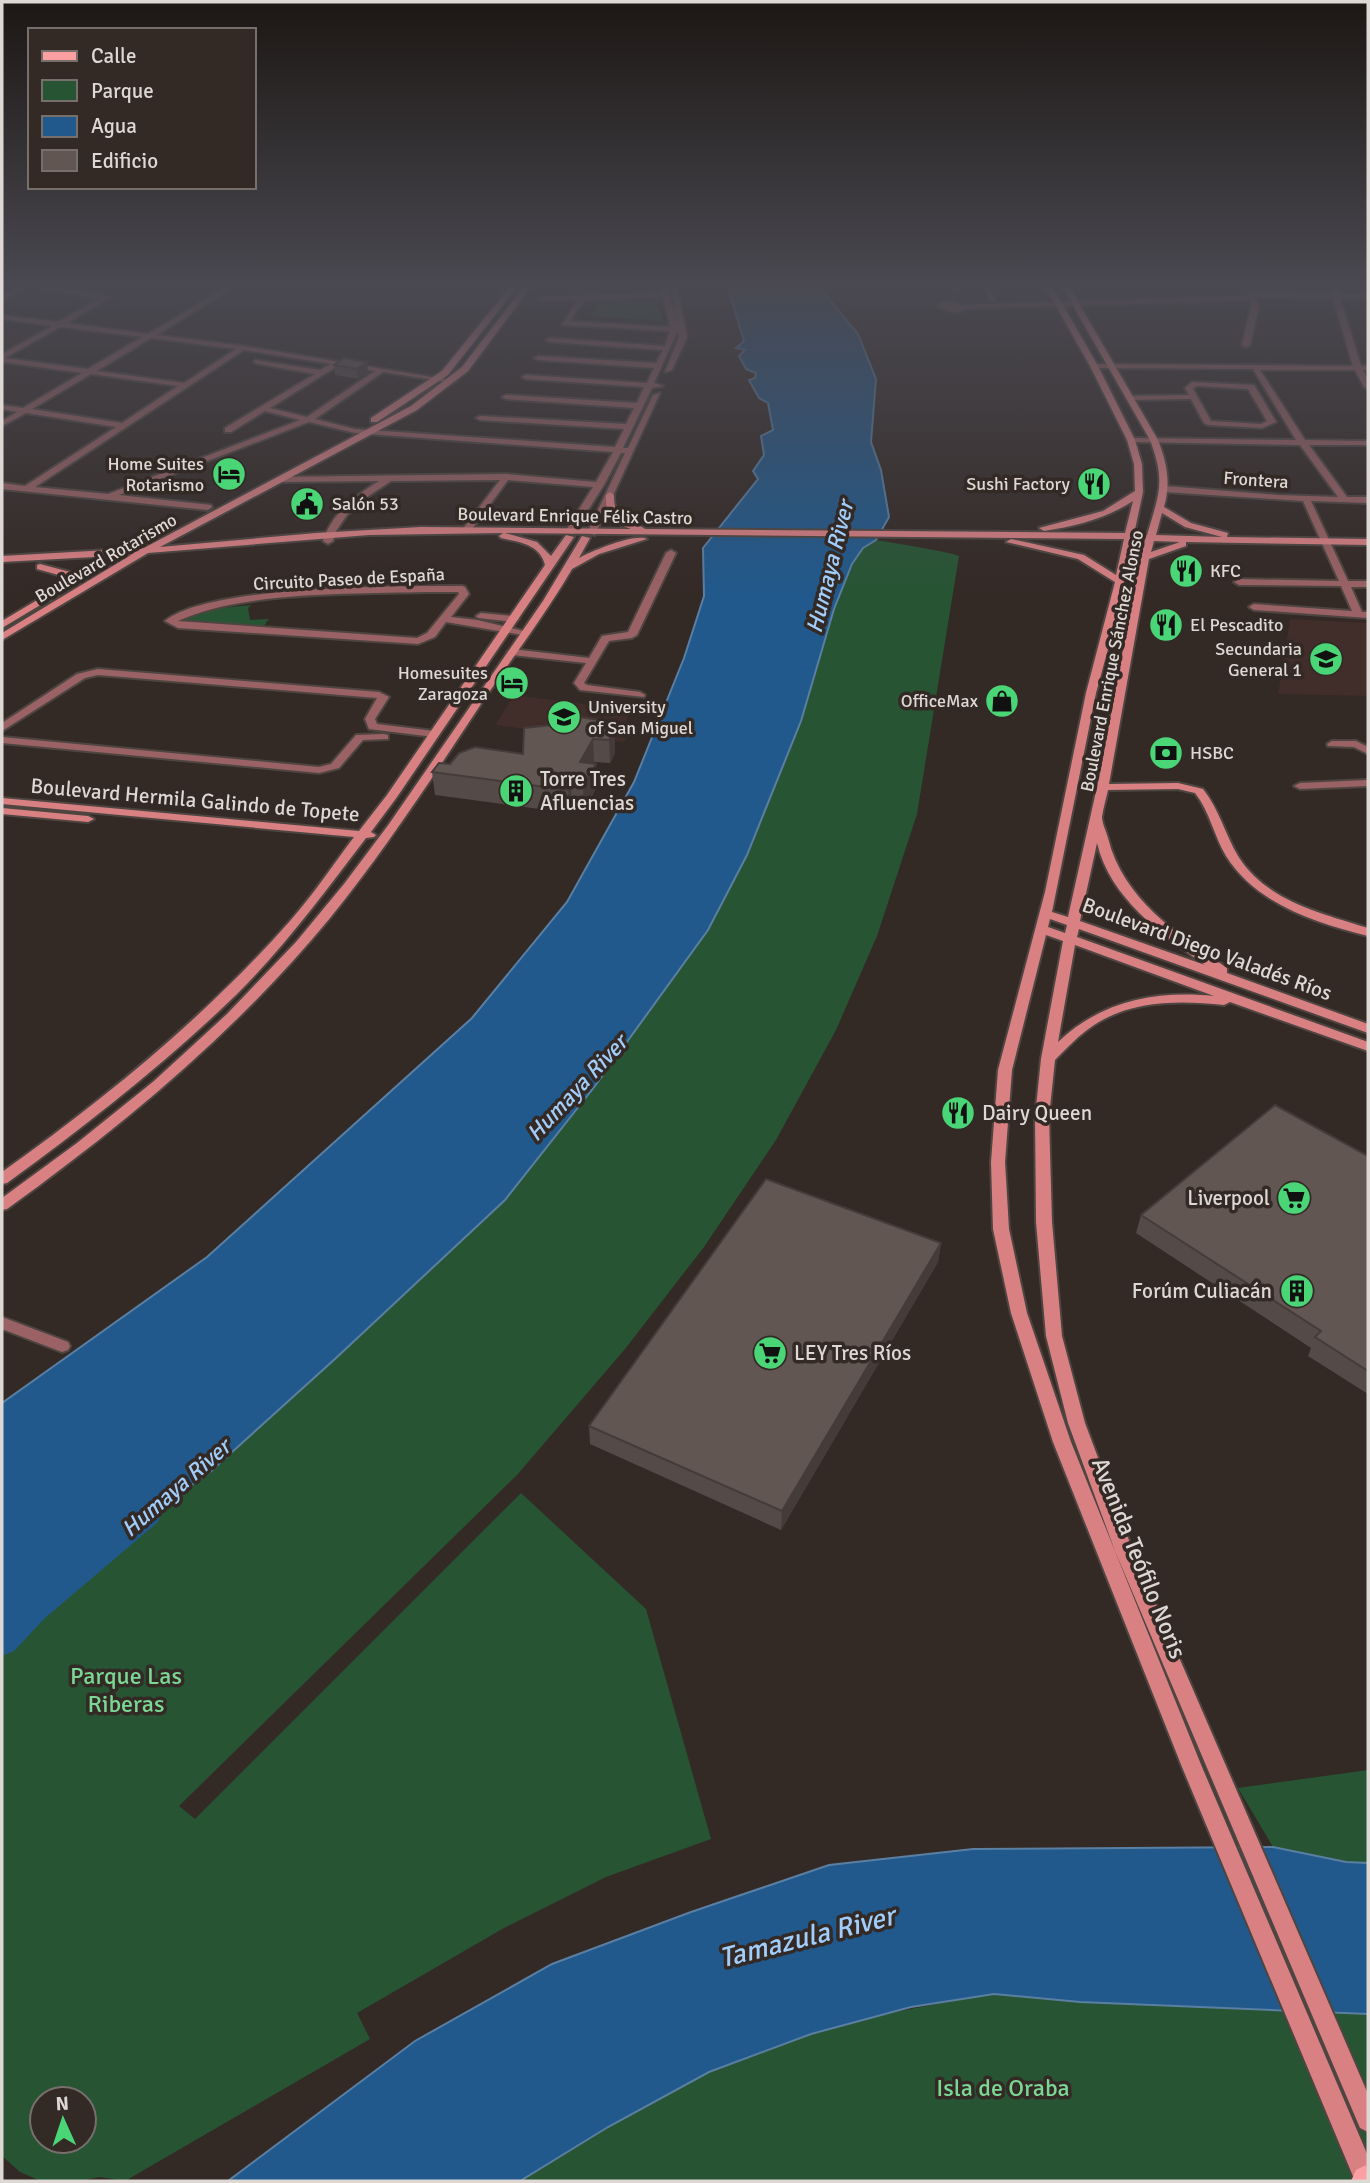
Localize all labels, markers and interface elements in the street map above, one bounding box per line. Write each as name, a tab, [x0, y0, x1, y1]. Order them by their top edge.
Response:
legend	[28, 28, 256, 189]
text: Calle	[91, 43, 137, 69]
text: Parque	[91, 78, 154, 104]
text: Agua	[91, 113, 137, 139]
text: Edificio	[91, 148, 158, 174]
place label: Home Suites Rotarismo	[108, 453, 204, 496]
hotel icon: Home Suites Rotarismo	[210, 455, 248, 493]
restaurant icon: Sushi Factory	[1075, 465, 1113, 503]
street label: Frontera	[1223, 467, 1289, 493]
place label: Sushi Factory	[966, 473, 1071, 495]
public building icon: Salón 53	[288, 485, 326, 523]
place label: Salón 53	[332, 493, 399, 515]
water label: Humaya River	[800, 495, 861, 636]
street label: Boulevard Enrique Félix Castro	[457, 503, 693, 529]
street label: Boulevard Rotarismo	[31, 509, 181, 607]
street label: Boulevard Enrique Sánchez Alonso	[1076, 528, 1148, 794]
restaurant icon: KFC	[1167, 552, 1205, 590]
place label: KFC	[1210, 560, 1241, 582]
street label: Circuito Paseo de España	[253, 563, 445, 595]
restaurant icon: El Pescadito	[1147, 606, 1185, 644]
place label: El Pescadito	[1190, 614, 1283, 636]
place label: Secundaria General 1	[1215, 638, 1302, 681]
school or university icon: Secundaria General 1	[1307, 640, 1345, 678]
place label: Homesuites Zaragoza	[398, 662, 488, 705]
hotel icon: Homesuites Zaragoza	[493, 664, 531, 702]
shop icon: OfficeMax	[983, 682, 1021, 720]
place label: OfficeMax	[901, 690, 979, 712]
place label: University of San Miguel	[588, 696, 693, 739]
school or university icon: University of San Miguel	[545, 698, 583, 736]
bank icon: HSBC	[1147, 734, 1185, 772]
place label: HSBC	[1190, 742, 1234, 764]
place label: Torre Tres Afluencias	[540, 766, 634, 816]
building icon: Torre Tres Afluencias	[497, 772, 535, 810]
street label: Boulevard Hermila Galindo de Topete	[29, 773, 361, 827]
street label: Boulevard Diego Valadés Ríos	[1079, 892, 1335, 1006]
water label: Humaya River	[520, 1026, 636, 1147]
restaurant icon: Dairy Queen	[939, 1094, 977, 1132]
place label: Dairy Queen	[982, 1100, 1092, 1126]
supermarket icon: Liverpool	[1275, 1179, 1313, 1217]
place label: Liverpool	[1187, 1185, 1270, 1211]
building icon: Forúm Culiacán	[1278, 1272, 1316, 1310]
place label: Forúm Culiacán	[1132, 1278, 1272, 1304]
supermarket icon: LEY Tres Ríos	[751, 1334, 789, 1372]
place label: LEY Tres Ríos	[794, 1340, 911, 1366]
water label: Humaya River	[116, 1430, 239, 1543]
street label: Avenida Teófilo Noris	[1085, 1453, 1193, 1663]
park label: Parque Las Riberas	[70, 1661, 182, 1719]
water label: Tamazula River	[716, 1898, 902, 1975]
park label: Isla de Oraba	[936, 2073, 1070, 2103]
north arrow	[28, 2085, 98, 2155]
text: N	[55, 2092, 69, 2116]

